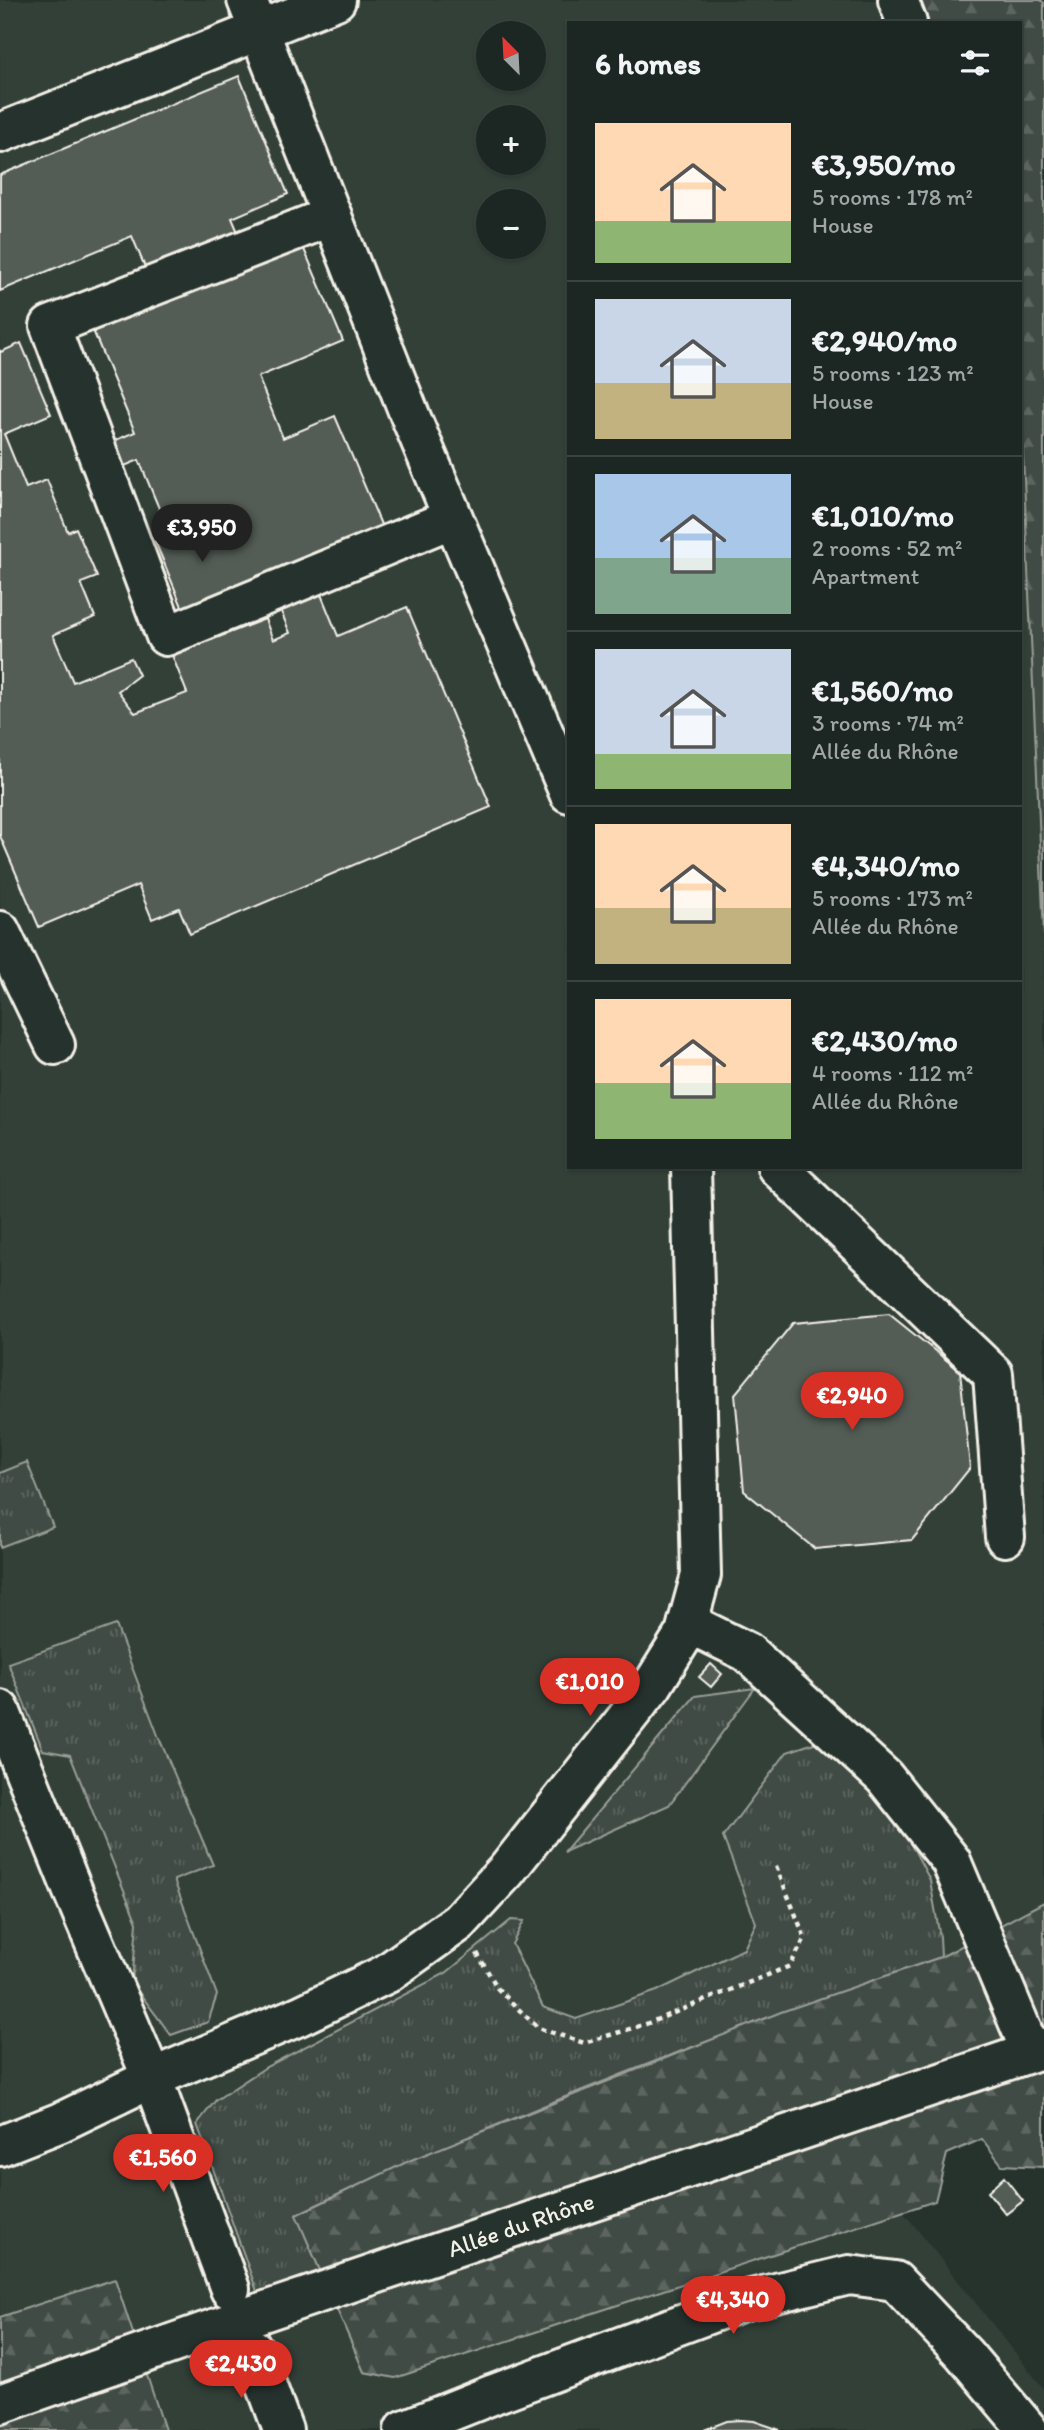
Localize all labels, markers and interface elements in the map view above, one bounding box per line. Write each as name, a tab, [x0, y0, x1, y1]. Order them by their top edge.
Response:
north arrow	[476, 21, 546, 91]
map controls	[476, 21, 546, 259]
icon: filters	[956, 44, 994, 82]
text: 6 homes	[595, 45, 701, 82]
button: +	[476, 105, 546, 175]
text: €3,950/mo	[812, 146, 956, 183]
icon: home	[651, 151, 735, 235]
text: 5 rooms · 178 m²	[812, 183, 973, 211]
button: −	[476, 189, 546, 259]
text: House	[812, 211, 874, 239]
text: €2,940/mo	[812, 322, 957, 359]
icon: home	[651, 327, 735, 411]
text: 5 rooms · 123 m²	[812, 359, 974, 387]
text: House	[812, 387, 874, 415]
text: €1,010/mo	[812, 497, 954, 534]
icon: home	[651, 502, 735, 586]
pin: €3,950	[145, 504, 259, 564]
text: €3,950	[167, 513, 237, 541]
text: 2 rooms · 52 m²	[812, 534, 962, 562]
text: Apartment	[812, 562, 919, 590]
text: €1,560/mo	[812, 672, 953, 709]
icon: home	[651, 677, 735, 761]
text: 3 rooms · 74 m²	[812, 709, 964, 737]
text: Allée du Rhône	[812, 737, 959, 765]
text: €4,340/mo	[812, 847, 960, 884]
icon: home	[651, 852, 735, 936]
text: 5 rooms · 173 m²	[812, 884, 973, 912]
text: Allée du Rhône	[812, 912, 959, 940]
text: €2,430/mo	[812, 1022, 958, 1059]
icon: home	[651, 1027, 735, 1111]
text: 4 rooms · 112 m²	[812, 1059, 973, 1087]
text: Allée du Rhône	[812, 1087, 959, 1115]
pin: €2,940	[795, 1372, 909, 1432]
text: €2,940	[817, 1381, 887, 1409]
pin: €1,010	[533, 1658, 647, 1718]
text: €1,010	[556, 1667, 624, 1695]
pin: €1,560	[106, 2134, 220, 2194]
text: €1,560	[129, 2143, 197, 2171]
street label: Allée du Rhône	[444, 2186, 598, 2263]
pin: €4,340	[676, 2276, 790, 2336]
text: €4,340	[697, 2285, 769, 2313]
pin: €2,430	[184, 2340, 298, 2400]
text: €2,430	[205, 2349, 277, 2377]

